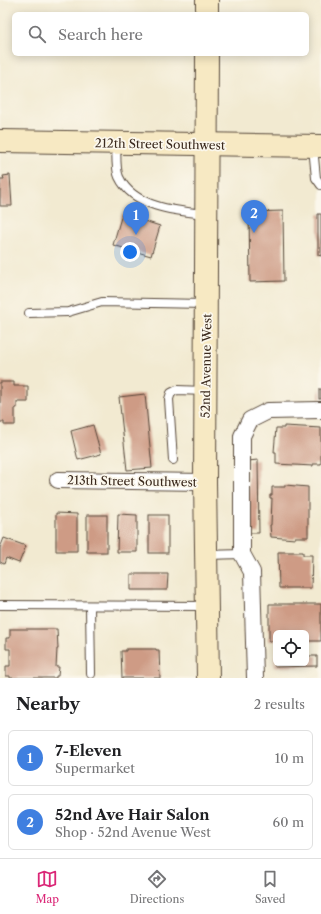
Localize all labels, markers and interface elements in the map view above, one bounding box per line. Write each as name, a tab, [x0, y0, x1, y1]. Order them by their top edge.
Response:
search box	[12, 12, 309, 56]
icon: search	[26, 23, 48, 45]
text: Search here	[58, 25, 143, 44]
street label: 212th Street Southwest	[95, 135, 226, 153]
pin: 2	[241, 200, 267, 233]
pin: 1	[123, 202, 149, 235]
your location	[120, 242, 140, 262]
street label: 52nd Avenue West	[198, 313, 214, 418]
street label: 213th Street Southwest	[67, 472, 198, 490]
map controls	[273, 630, 309, 666]
button: locate	[273, 630, 309, 666]
text: Nearby	[16, 694, 80, 714]
text: 2 results	[254, 696, 305, 712]
text: 7-Eleven	[55, 741, 122, 760]
text: 1	[27, 750, 33, 766]
text: 10 m	[275, 750, 304, 766]
text: Supermarket	[55, 760, 135, 776]
text: 52nd Ave Hair Salon	[55, 805, 210, 824]
text: 2	[26, 814, 34, 830]
text: 60 m	[273, 814, 304, 830]
text: Shop · 52nd Avenue West	[55, 824, 211, 840]
tab: Map	[35, 868, 59, 906]
tab: Directions	[130, 868, 184, 906]
tab: Saved	[255, 868, 286, 906]

